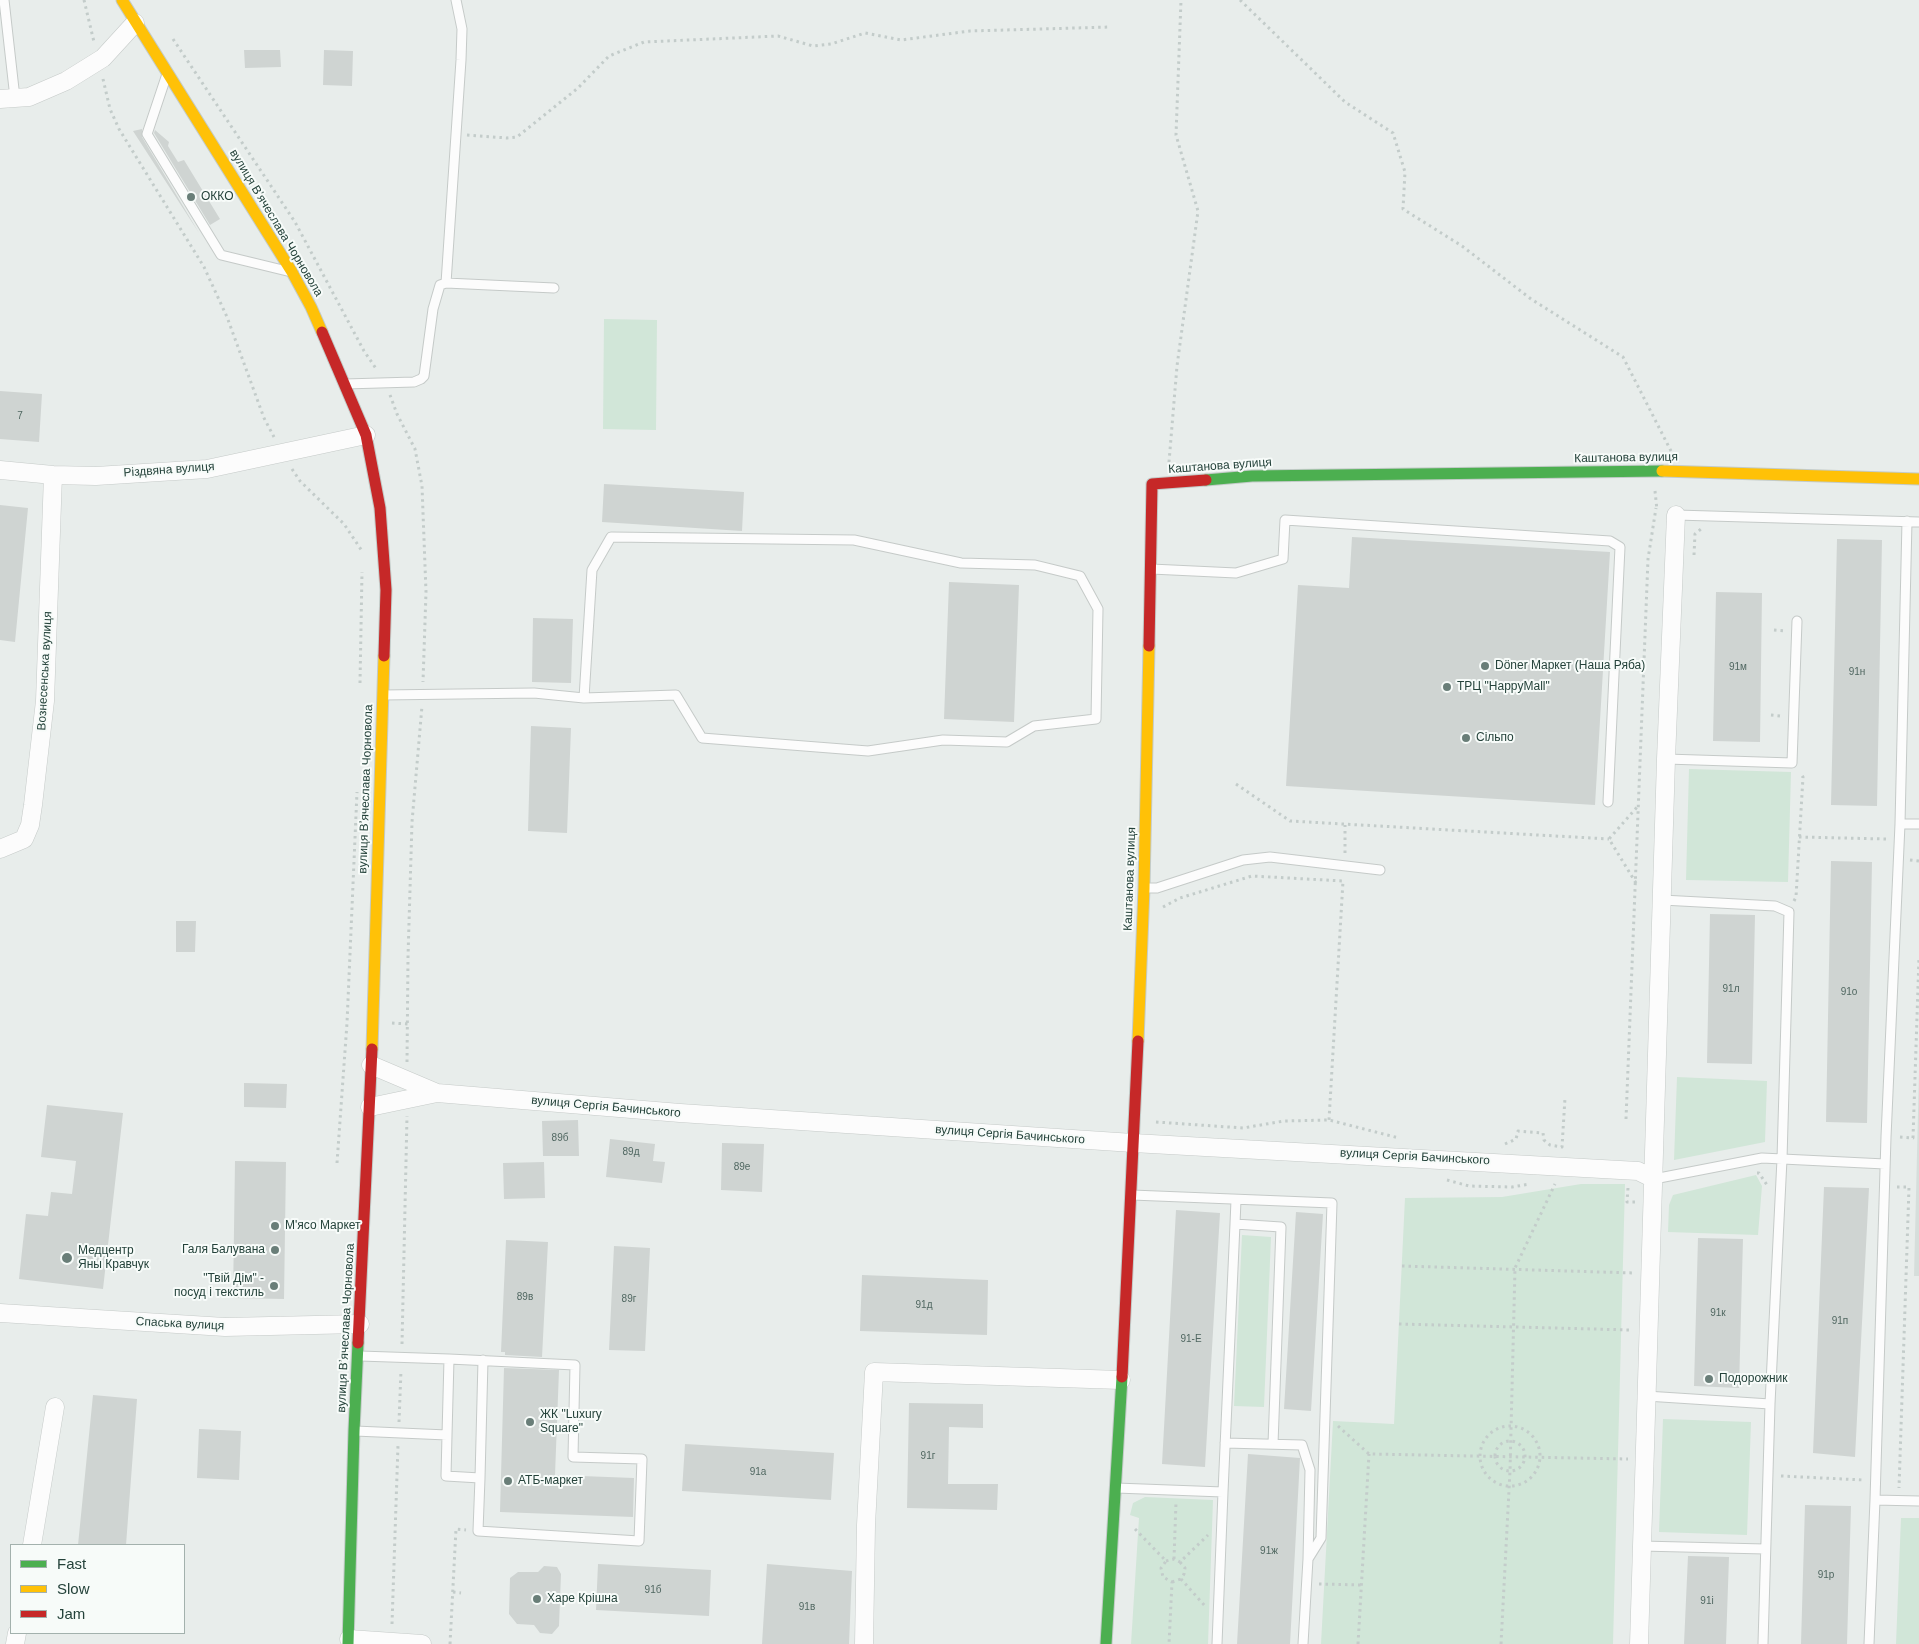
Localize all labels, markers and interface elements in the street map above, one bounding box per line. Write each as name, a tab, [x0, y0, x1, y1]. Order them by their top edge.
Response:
street label: вулиця Вʼячеслава Чорновола	[226, 147, 326, 299]
place label: ОККО	[201, 190, 234, 204]
marker: ОККО	[185, 191, 197, 203]
house number: 7	[17, 410, 23, 422]
street label: Каштанова вулиця	[1574, 450, 1678, 466]
street label: Каштанова вулиця	[1168, 455, 1272, 477]
street label: Різдвяна вулиця	[123, 460, 215, 480]
street label: Вознесенська вулиця	[35, 611, 55, 731]
place label: Döner Maркет (Наша Ряба)	[1495, 659, 1645, 673]
marker: Döner Maркет (Наша Ряба)	[1479, 660, 1491, 672]
house number: 91м	[1729, 661, 1747, 673]
house number: 91н	[1849, 666, 1865, 678]
place label: ТРЦ "HappyMall"	[1457, 680, 1550, 694]
marker: ТРЦ "HappyMall"	[1441, 681, 1453, 693]
street label: вулиця Вʼячеслава Чорновола	[356, 704, 376, 874]
place label: Сільпо	[1476, 731, 1514, 745]
marker: Сільпо	[1460, 732, 1472, 744]
street label: Каштанова вулиця	[1121, 827, 1139, 931]
house number: 91л	[1723, 983, 1739, 995]
house number: 91о	[1841, 986, 1857, 998]
street label: вулиця Сергія Бачинського	[531, 1093, 681, 1121]
street label: вулиця Сергія Бачинського	[935, 1123, 1085, 1147]
house number: 89б	[552, 1132, 568, 1144]
house number: 89д	[623, 1146, 639, 1158]
street label: вулиця Сергія Бачинського	[1340, 1146, 1490, 1168]
house number: 89е	[734, 1161, 750, 1173]
place label: М'ясо Маркет	[285, 1219, 361, 1233]
marker: М'ясо Маркет	[269, 1220, 281, 1232]
place label: Галя Балувана	[182, 1243, 265, 1257]
street label: вулиця Вʼячеслава Чорновола	[334, 1243, 358, 1413]
place label: Медцентр Яны Кравчук	[78, 1244, 149, 1272]
marker: Галя Балувана	[269, 1244, 281, 1256]
marker: Медцентр Яны Кравчук	[60, 1251, 74, 1265]
place label: "Твій Дім" - посуд і текстиль	[174, 1272, 264, 1300]
marker: "Твій Дім" - посуд і текстиль	[268, 1280, 280, 1292]
house number: 89в	[517, 1291, 533, 1303]
house number: 89г	[622, 1293, 636, 1305]
house number: 91д	[916, 1299, 932, 1311]
house number: 91к	[1710, 1307, 1726, 1319]
street label: Спаська вулиця	[135, 1314, 225, 1334]
house number: 91п	[1832, 1315, 1848, 1327]
house number: 91-Е	[1180, 1333, 1202, 1345]
place label: Подорожник	[1719, 1372, 1788, 1386]
marker: Подорожник	[1703, 1373, 1715, 1385]
place label: ЖК "Luxury Square"	[540, 1408, 602, 1436]
marker: ЖК "Luxury Square"	[524, 1416, 536, 1428]
house number: 91г	[921, 1450, 935, 1462]
house number: 91а	[750, 1466, 766, 1478]
place label: АТБ-маркет	[518, 1474, 583, 1488]
marker: АТБ-маркет	[502, 1475, 514, 1487]
legend	[10, 1544, 185, 1634]
house number: 91ж	[1260, 1545, 1278, 1557]
text: Fast	[57, 1555, 86, 1572]
house number: 91р	[1818, 1569, 1834, 1581]
text: Slow	[57, 1580, 90, 1597]
house number: 91б	[645, 1584, 661, 1596]
place label: Харе Крішна	[547, 1592, 618, 1606]
marker: Харе Крішна	[531, 1593, 543, 1605]
house number: 91і	[1700, 1595, 1714, 1607]
house number: 91в	[799, 1601, 815, 1613]
text: Jam	[57, 1605, 85, 1622]

